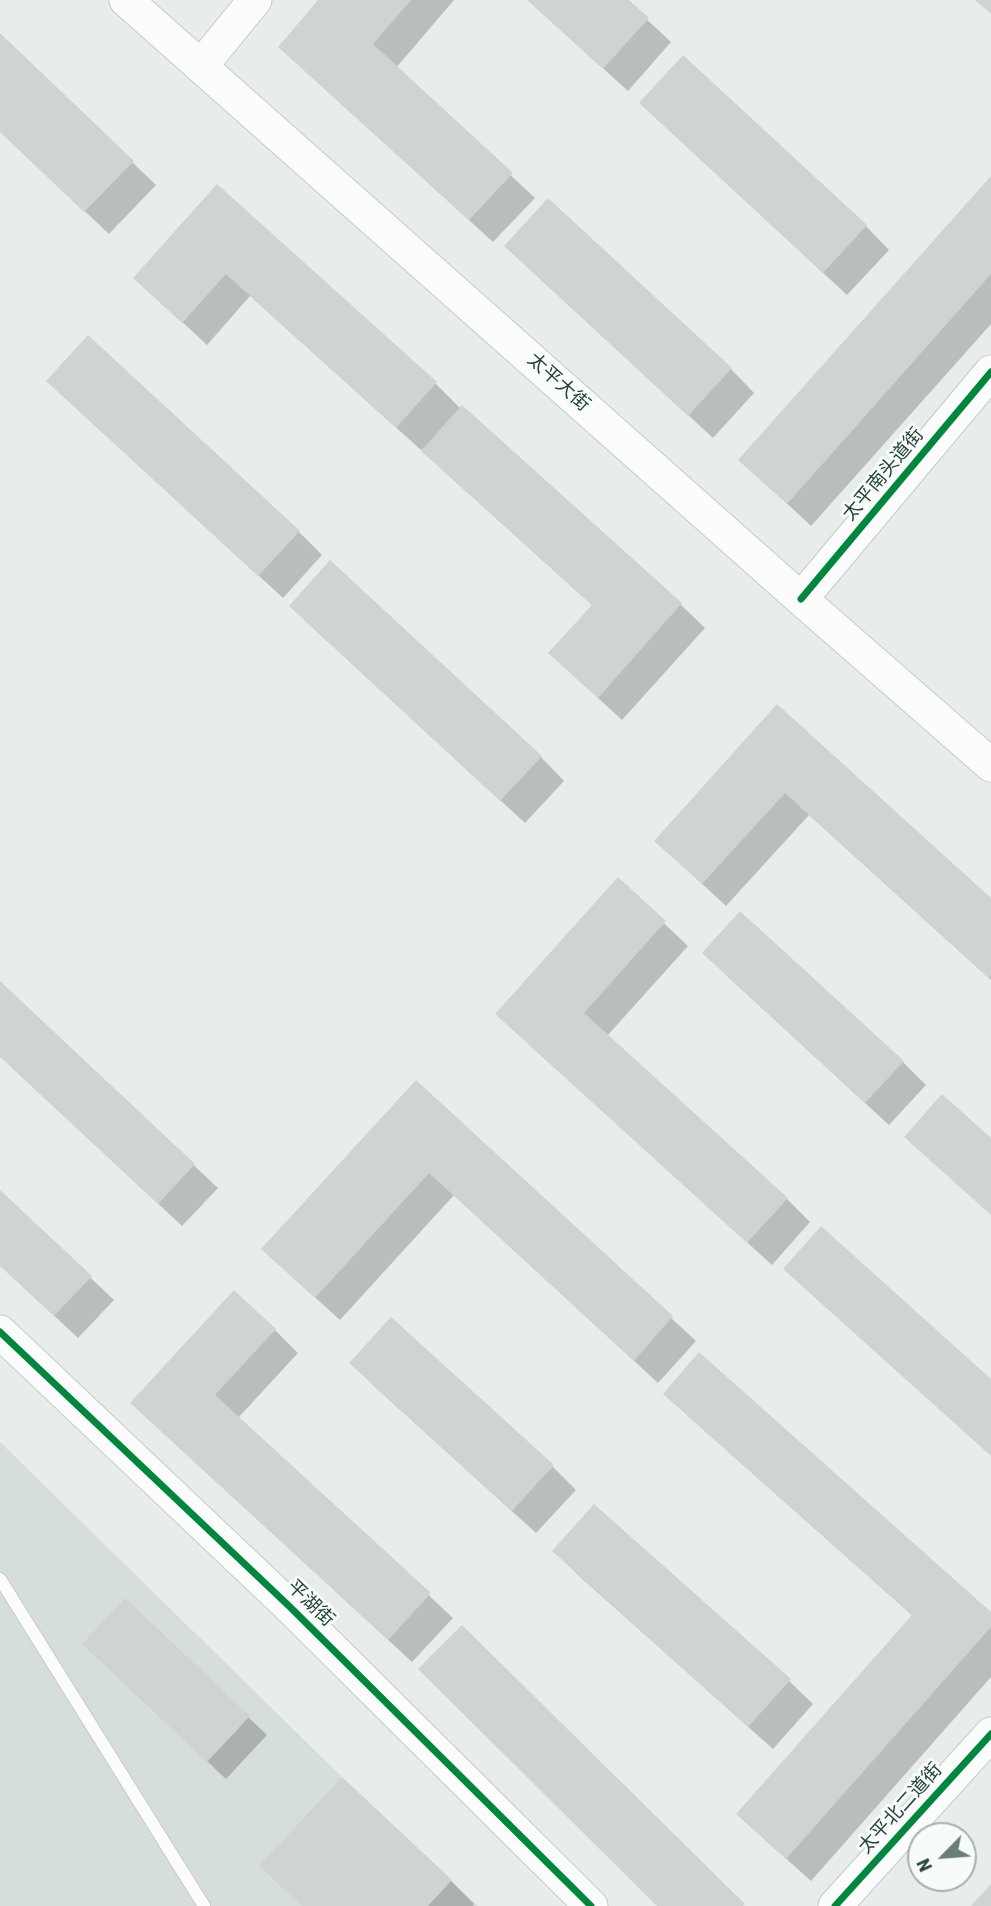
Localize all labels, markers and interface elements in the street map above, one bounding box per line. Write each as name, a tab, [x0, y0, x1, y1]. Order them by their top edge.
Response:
street label: 太平大街	[522, 349, 594, 417]
street label: 太平南头道街	[839, 424, 929, 526]
street label: 平湖街	[282, 1576, 338, 1632]
street label: 太平北二道街	[854, 1759, 948, 1859]
north arrow	[907, 1822, 977, 1892]
text: N	[911, 1855, 937, 1875]

